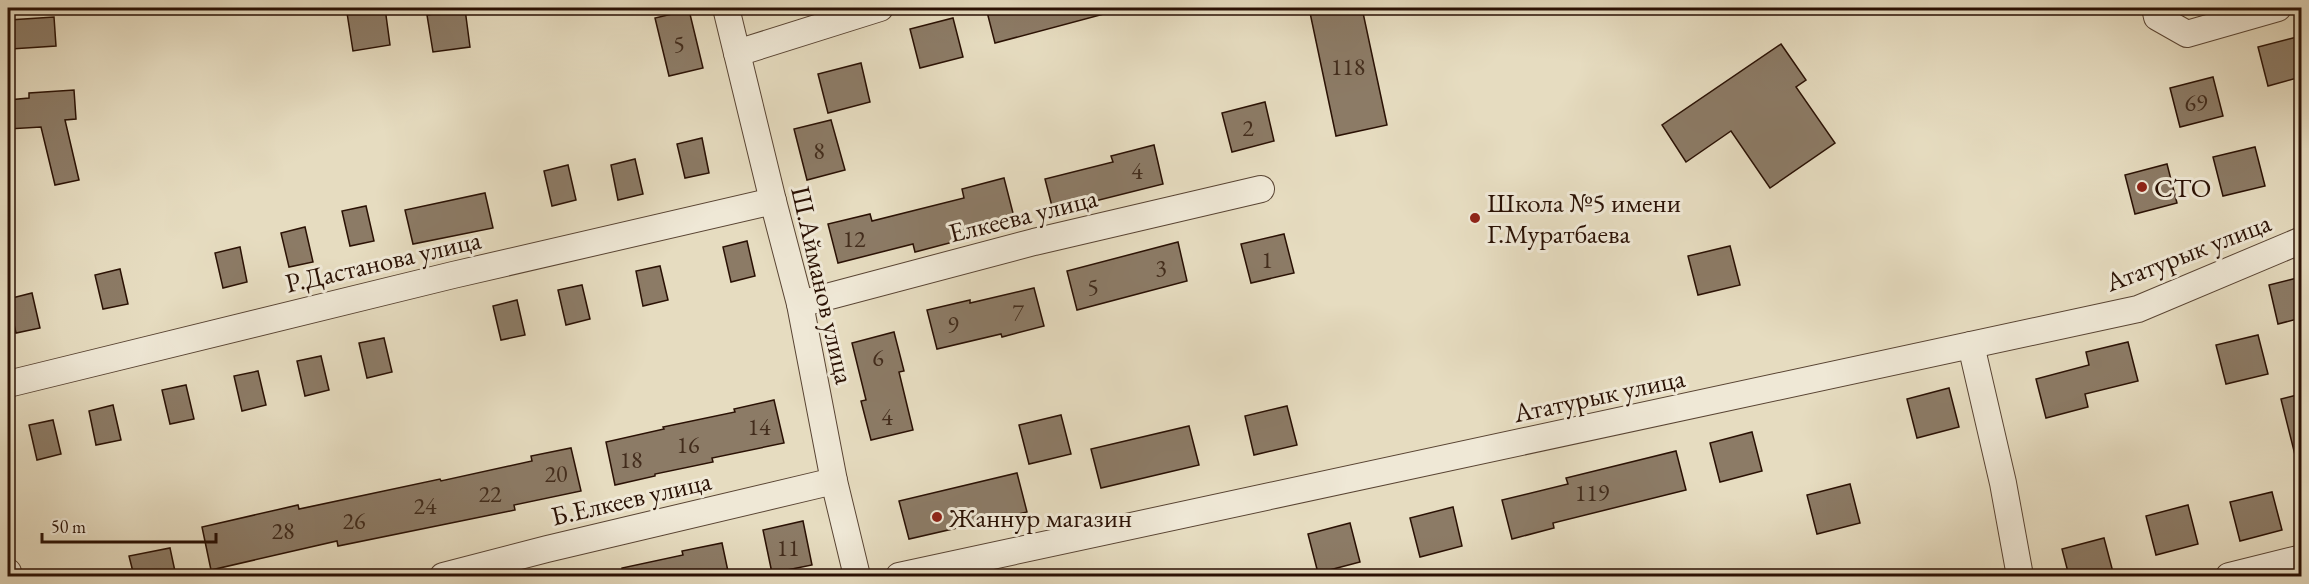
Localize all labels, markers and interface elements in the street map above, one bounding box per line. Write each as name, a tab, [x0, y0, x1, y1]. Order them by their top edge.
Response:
house number: 5	[673, 28, 685, 59]
house number: 118	[1331, 51, 1365, 82]
house number: 69	[2184, 87, 2208, 118]
house number: 2	[1242, 112, 1254, 143]
house number: 8	[813, 135, 825, 166]
house number: 4	[1131, 155, 1143, 186]
place label: СТО	[2154, 170, 2211, 205]
street label: Елкеева улица	[945, 180, 1101, 250]
marker: СТО	[2135, 180, 2149, 194]
street label: Ш.Айманов улица	[783, 183, 863, 388]
place label: Школа №5 имени Г.Муратбаева	[1487, 185, 1681, 251]
street label: Ататурык улица	[2099, 204, 2276, 300]
marker: Школа №5 имени Г.Муратбаева	[1468, 211, 1482, 225]
street label: Р.Дастанова улица	[282, 221, 485, 301]
house number: 12	[842, 223, 866, 254]
house number: 1	[1261, 244, 1273, 275]
house number: 3	[1155, 252, 1167, 283]
house number: 5	[1087, 271, 1099, 302]
house number: 7	[1012, 297, 1024, 328]
house number: 9	[947, 309, 959, 340]
house number: 6	[872, 342, 884, 373]
street label: Ататурык улица	[1509, 360, 1688, 430]
house number: 4	[881, 401, 893, 432]
house number: 14	[747, 411, 771, 442]
house number: 16	[676, 429, 700, 460]
house number: 18	[619, 444, 643, 475]
house number: 20	[544, 458, 568, 489]
street label: Б.Елкеев улица	[547, 463, 715, 533]
house number: 119	[1575, 477, 1610, 508]
house number: 22	[478, 478, 502, 509]
house number: 24	[413, 490, 437, 521]
place label: Жаннур магазин	[948, 500, 1132, 535]
house number: 26	[342, 505, 366, 536]
scale bar	[42, 506, 216, 544]
marker: Жаннур магазин	[930, 510, 944, 524]
text: 50 m	[51, 515, 86, 538]
house number: 28	[271, 515, 295, 546]
house number: 11	[776, 532, 800, 563]

